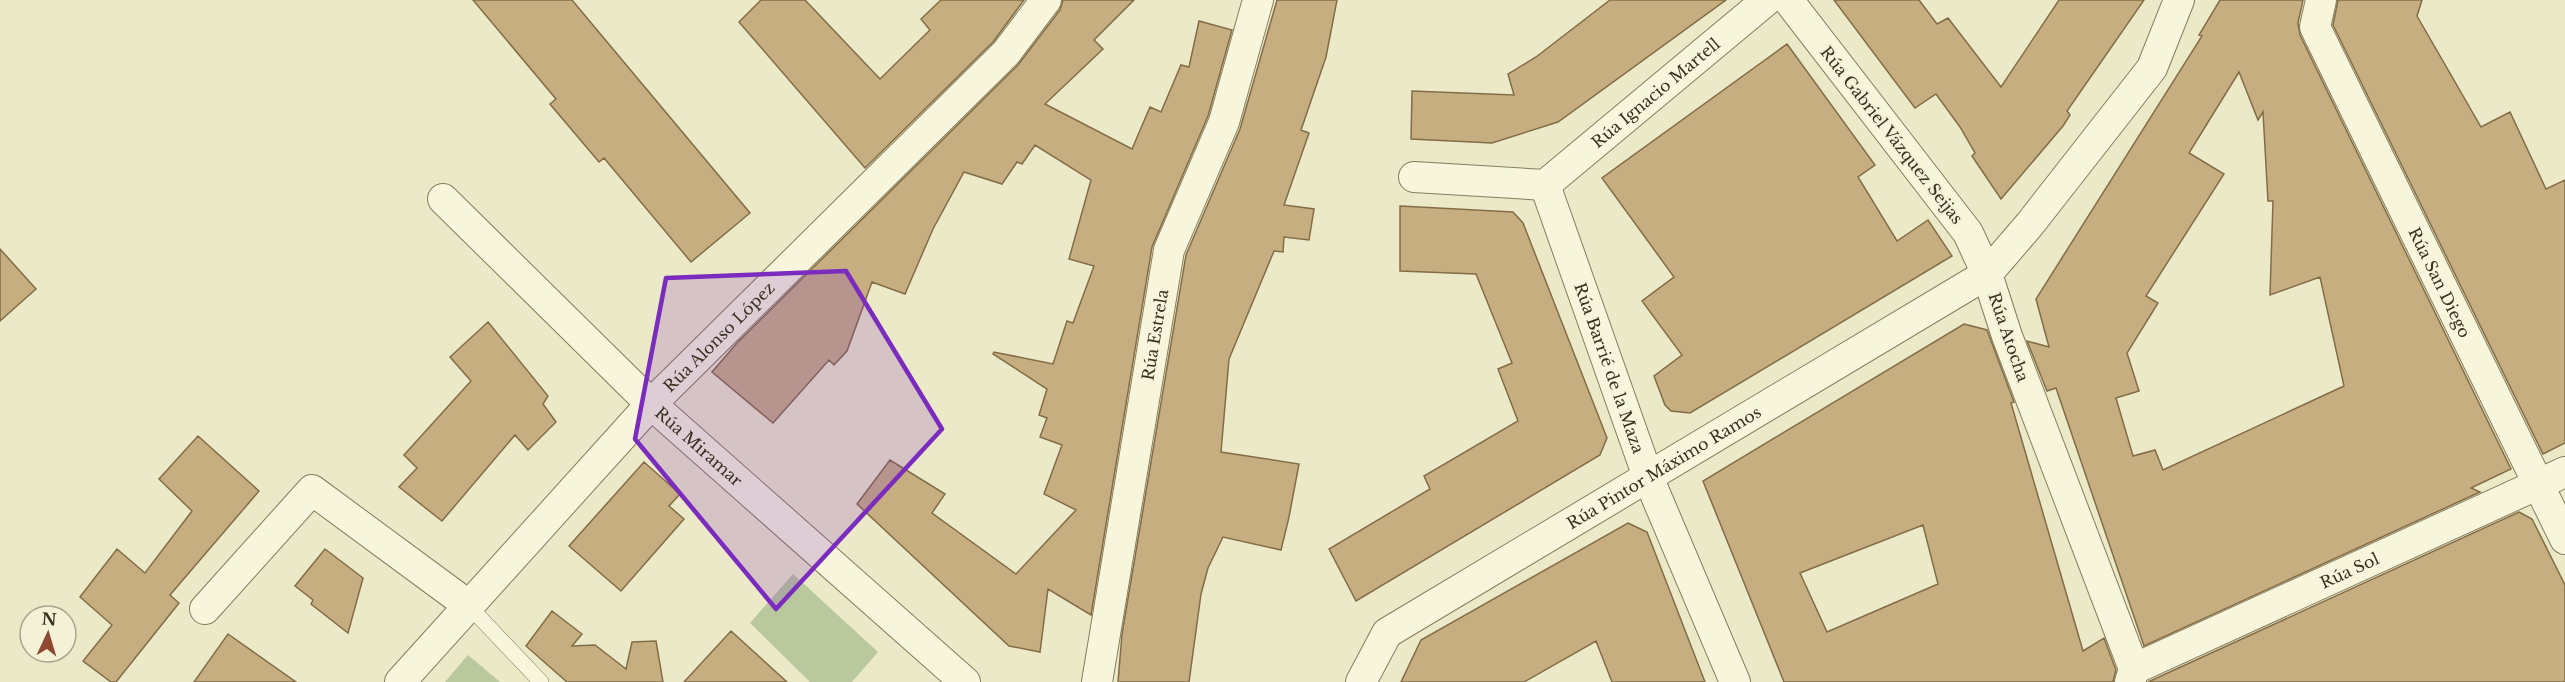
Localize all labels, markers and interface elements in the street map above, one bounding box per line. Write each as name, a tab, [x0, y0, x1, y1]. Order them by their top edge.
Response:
street label: Rúa Ignacio Martell	[1587, 34, 1724, 152]
street label: Rúa Gabriel Vázquez Seijas	[1816, 42, 1968, 228]
street label: Rúa San Diego	[2404, 224, 2475, 341]
street label: Rúa Alonso López	[659, 278, 779, 396]
street label: Rúa Barrié de la Maza	[1570, 280, 1649, 456]
street label: Rúa Estrela	[1137, 287, 1172, 382]
street label: Rúa Atocha	[1984, 290, 2034, 384]
street label: Rúa Pintor Máximo Ramos	[1563, 402, 1764, 533]
street label: Rúa Miramar	[651, 403, 747, 491]
street label: Rúa Sol	[2317, 548, 2382, 593]
north arrow	[18, 604, 78, 664]
text: N	[41, 609, 57, 630]

